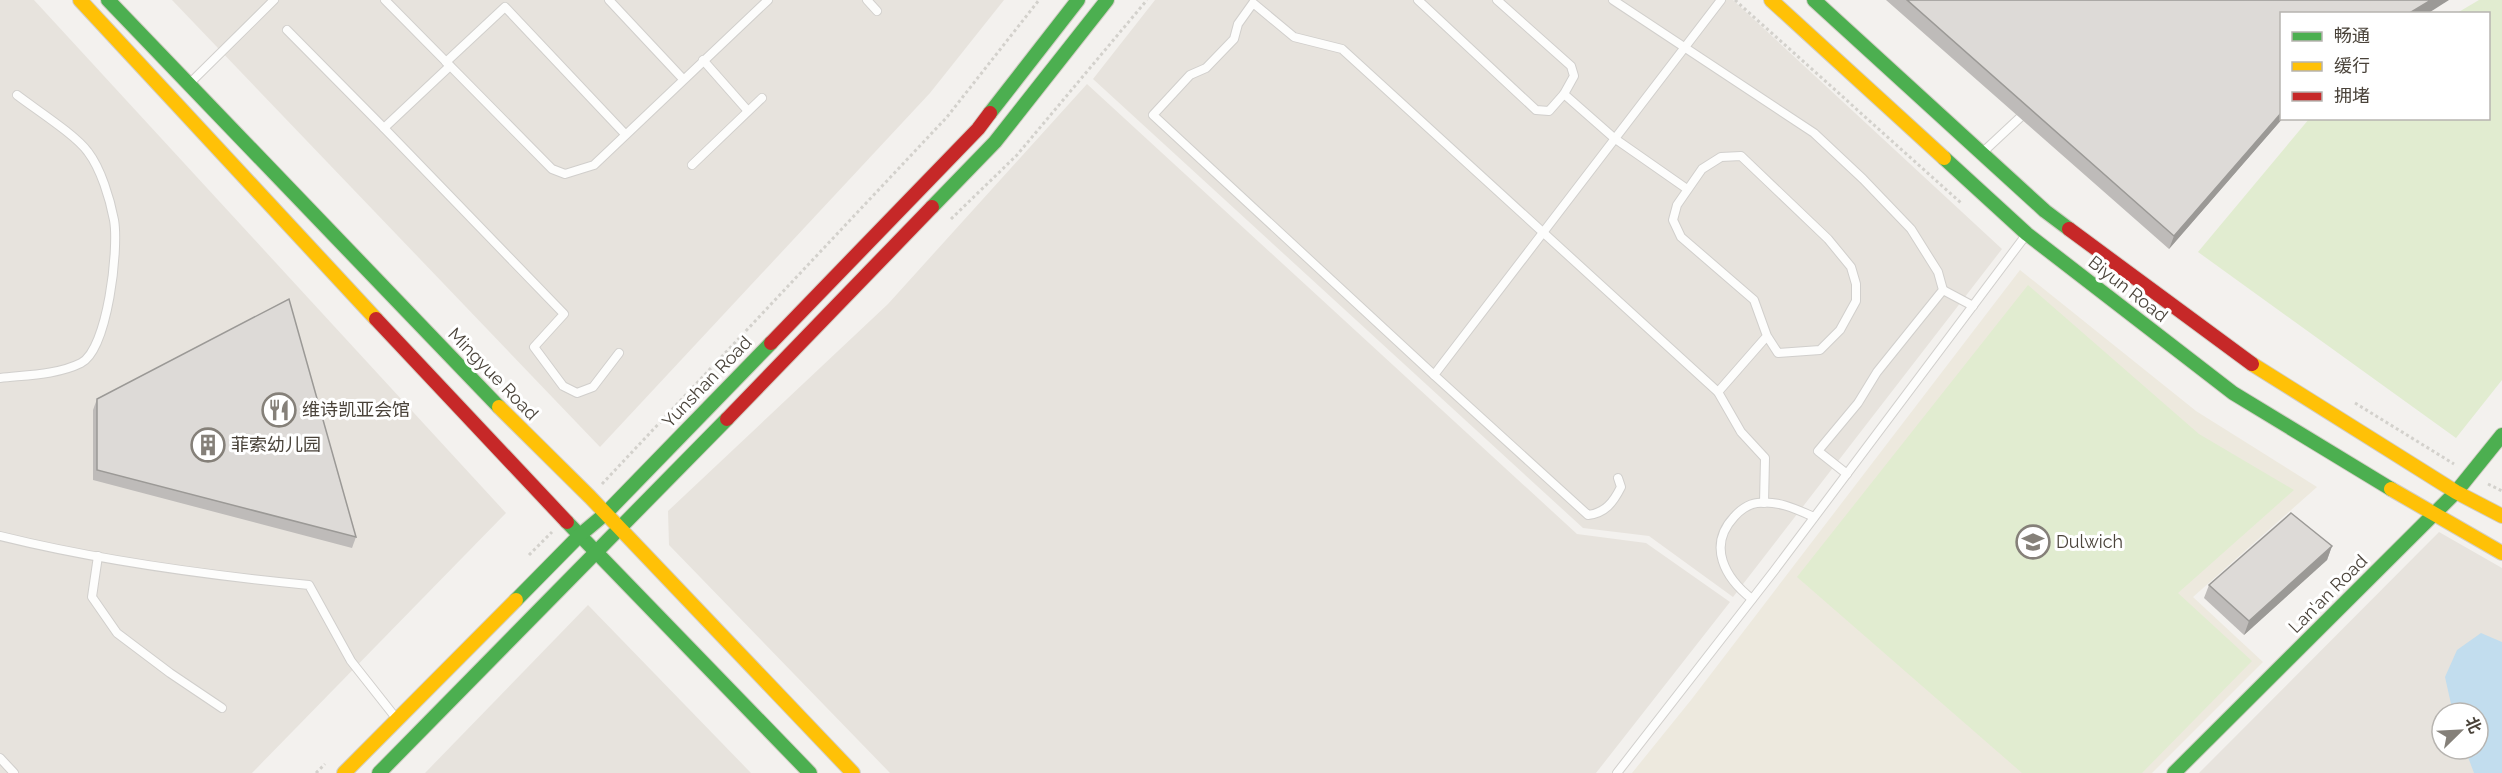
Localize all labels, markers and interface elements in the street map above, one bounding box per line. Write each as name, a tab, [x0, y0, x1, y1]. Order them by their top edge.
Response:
legend	[2280, 12, 2490, 120]
text: 畅通	[2334, 25, 2370, 46]
text: 缓行	[2334, 55, 2370, 76]
text: 拥堵	[2334, 85, 2370, 106]
street label: Biyun Road	[2085, 251, 2172, 326]
street label: Mingyue Road	[444, 323, 543, 424]
street label: Yunshan Road	[658, 332, 756, 432]
restaurant icon: 维诗凯亚会馆	[261, 392, 297, 428]
place label: 维诗凯亚会馆	[302, 399, 410, 420]
building icon: 菲索幼儿园	[190, 427, 226, 463]
place label: 菲索幼儿园	[231, 434, 321, 455]
school or university icon: Dulwich	[2015, 524, 2051, 560]
place label: Dulwich	[2056, 531, 2123, 552]
street label: Lan'an Road	[2284, 550, 2371, 637]
north arrow	[2430, 701, 2490, 761]
text: 北	[2461, 714, 2485, 736]

